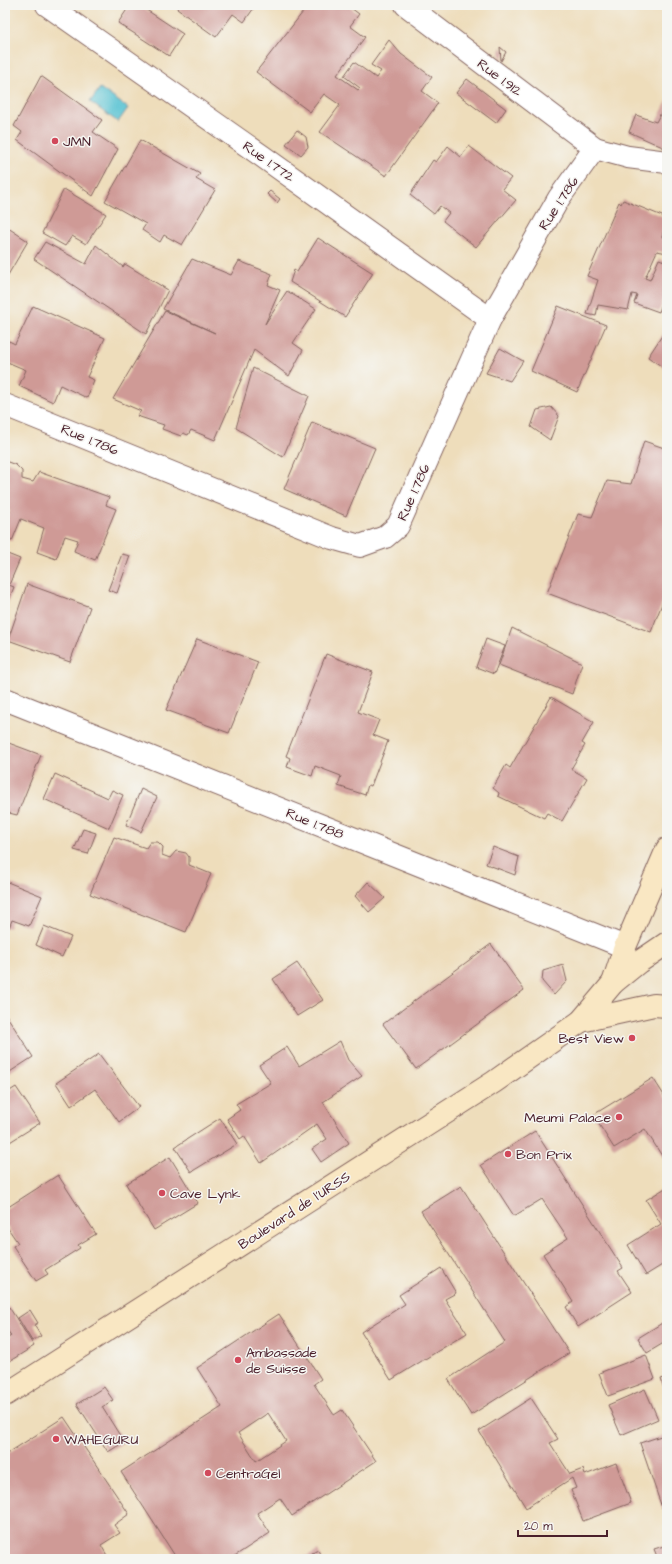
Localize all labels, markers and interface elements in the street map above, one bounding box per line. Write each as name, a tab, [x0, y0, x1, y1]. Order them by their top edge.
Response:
street label: Rue 1.912	[473, 54, 526, 101]
place label: JMN	[63, 132, 91, 152]
marker: JMN	[50, 136, 60, 146]
street label: Rue 1.772	[238, 137, 298, 187]
street label: Rue 1.786	[534, 173, 584, 234]
street label: Rue 1.786	[58, 419, 122, 461]
street label: Rue 1.786	[392, 461, 435, 524]
street label: Rue 1.788	[283, 803, 347, 845]
place label: Best View	[558, 1029, 624, 1049]
marker: Best View	[627, 1033, 637, 1043]
place label: Meumi Palace	[524, 1108, 611, 1128]
marker: Meumi Palace	[614, 1112, 624, 1122]
place label: Bon Prix	[516, 1145, 572, 1165]
marker: Bon Prix	[503, 1149, 513, 1159]
street label: Boulevard de l'URSS	[234, 1167, 355, 1255]
place label: Cave Lynk	[170, 1184, 241, 1204]
marker: Cave Lynk	[157, 1188, 167, 1198]
place label: Ambassade de Suisse	[246, 1343, 317, 1379]
marker: Ambassade de Suisse	[233, 1355, 243, 1365]
place label: WAHEGURU	[64, 1430, 138, 1450]
marker: WAHEGURU	[51, 1434, 61, 1444]
place label: CentraGel	[216, 1464, 280, 1484]
marker: CentraGel	[203, 1468, 213, 1478]
scale bar	[518, 1512, 607, 1538]
text: 20 m	[524, 1518, 553, 1535]

